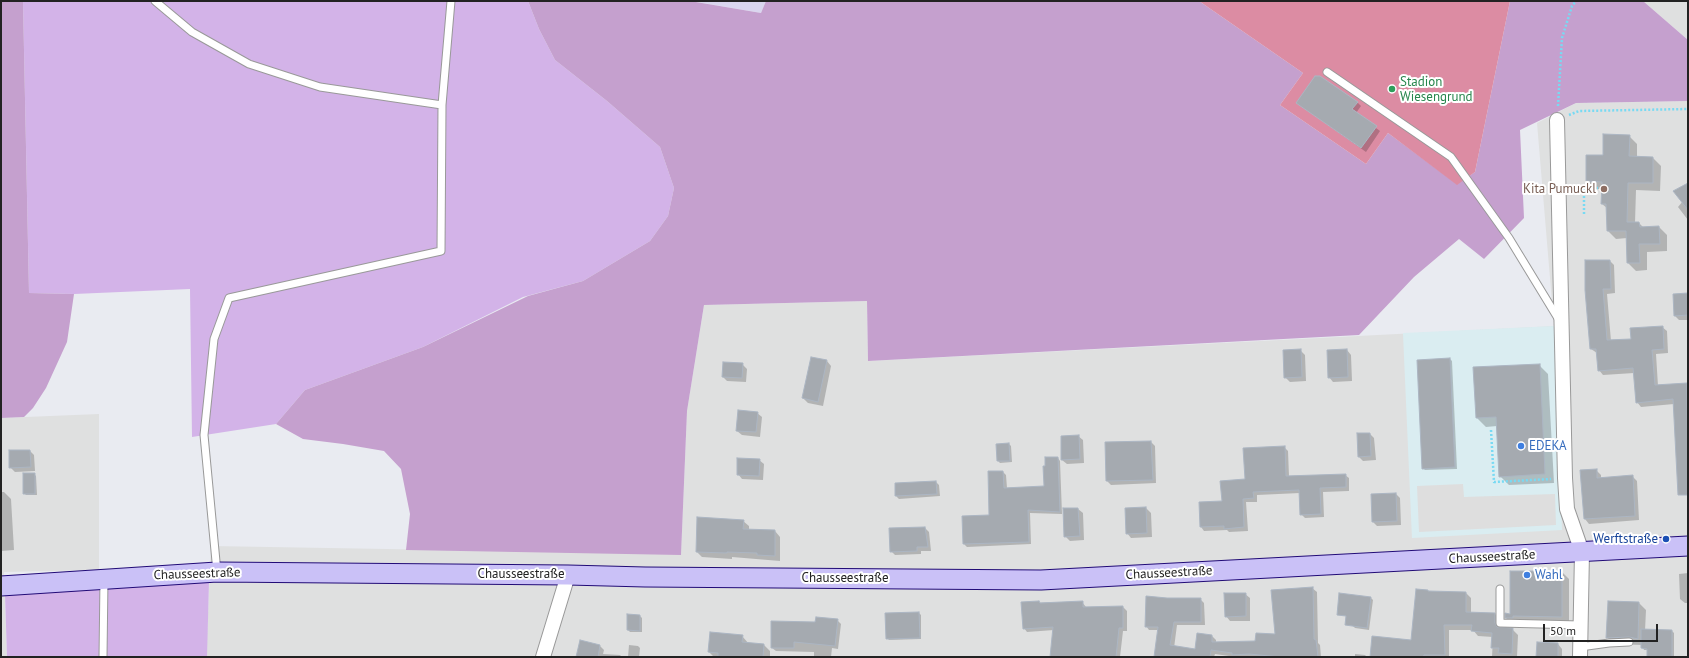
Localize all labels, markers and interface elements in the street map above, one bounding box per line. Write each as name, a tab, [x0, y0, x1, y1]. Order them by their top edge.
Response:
place label: Stadion Wiesengrund	[1400, 74, 1473, 105]
marker: Stadion Wiesengrund	[1387, 84, 1397, 94]
place label: Kita Pumuckl	[1523, 181, 1596, 197]
marker: Kita Pumuckl	[1599, 184, 1609, 194]
place label: EDEKA	[1529, 438, 1567, 454]
marker: EDEKA	[1516, 441, 1526, 451]
place label: Werftstraße	[1593, 531, 1658, 547]
marker: Werftstraße	[1661, 534, 1671, 544]
street label: Chausseestraße	[1448, 547, 1536, 567]
street label: Chausseestraße	[1125, 563, 1213, 583]
street label: Chausseestraße	[153, 565, 241, 583]
street label: Chausseestraße	[477, 566, 565, 582]
place label: Wahl	[1535, 567, 1563, 583]
street label: Chausseestraße	[801, 570, 889, 586]
marker: Wahl	[1522, 570, 1532, 580]
scale bar	[1545, 616, 1660, 642]
text: 50 m	[1550, 623, 1576, 638]

